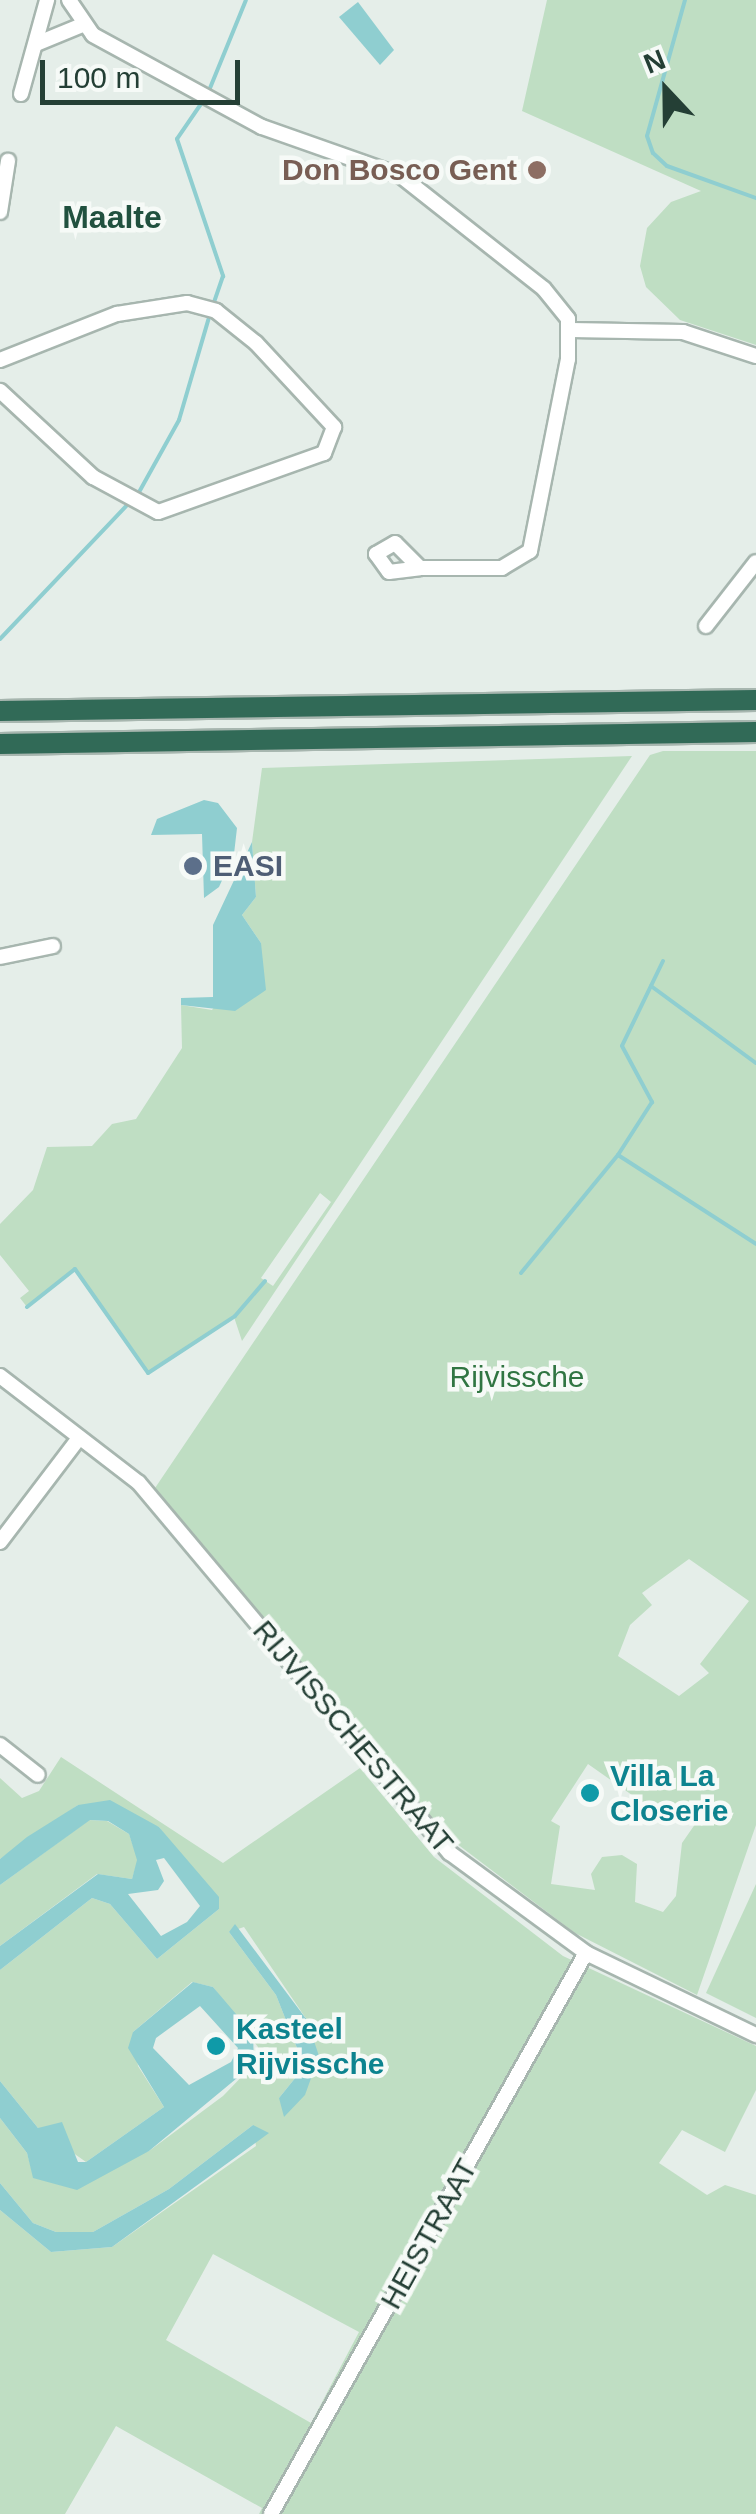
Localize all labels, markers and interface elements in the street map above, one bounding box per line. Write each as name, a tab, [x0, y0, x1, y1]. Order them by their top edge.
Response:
scale bar	[45, 40, 245, 102]
north arrow	[616, 40, 716, 140]
text: N	[639, 44, 670, 80]
text: 100 m	[57, 61, 140, 94]
place label: Don Bosco Gent	[282, 152, 517, 188]
marker: Don Bosco Gent	[526, 159, 548, 181]
district label: Maalte	[62, 198, 162, 236]
place label: EASI	[213, 848, 283, 884]
marker: EASI	[182, 855, 204, 877]
park label: Rijvissche	[449, 1359, 585, 1395]
street label: RIJVISSCHESTRAAT	[245, 1613, 461, 1861]
place label: Villa La Closerie	[610, 1758, 728, 1828]
marker: Villa La Closerie	[579, 1782, 601, 1804]
place label: Kasteel Rijvissche	[236, 2011, 384, 2082]
marker: Kasteel Rijvissche	[205, 2035, 227, 2057]
street label: HEISTRAAT	[373, 2153, 485, 2315]

